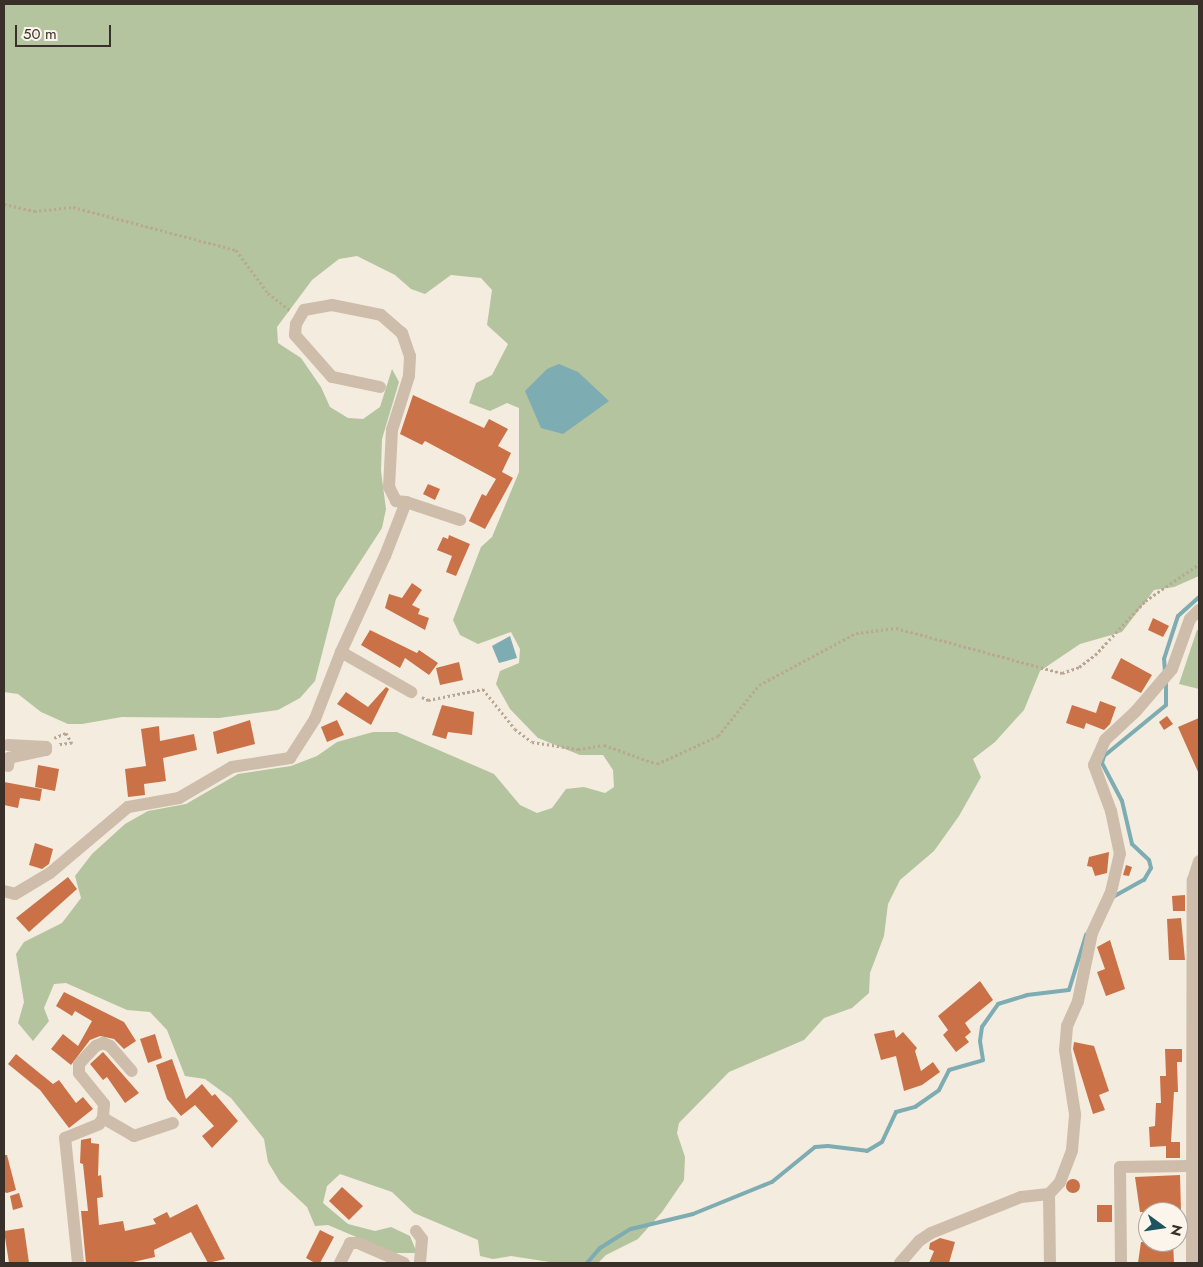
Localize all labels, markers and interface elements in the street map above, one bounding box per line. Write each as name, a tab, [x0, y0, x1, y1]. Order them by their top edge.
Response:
scale bar	[18, 15, 114, 47]
text: 50 m	[23, 23, 57, 45]
north arrow	[1138, 1202, 1188, 1252]
text: N	[1166, 1223, 1188, 1238]

